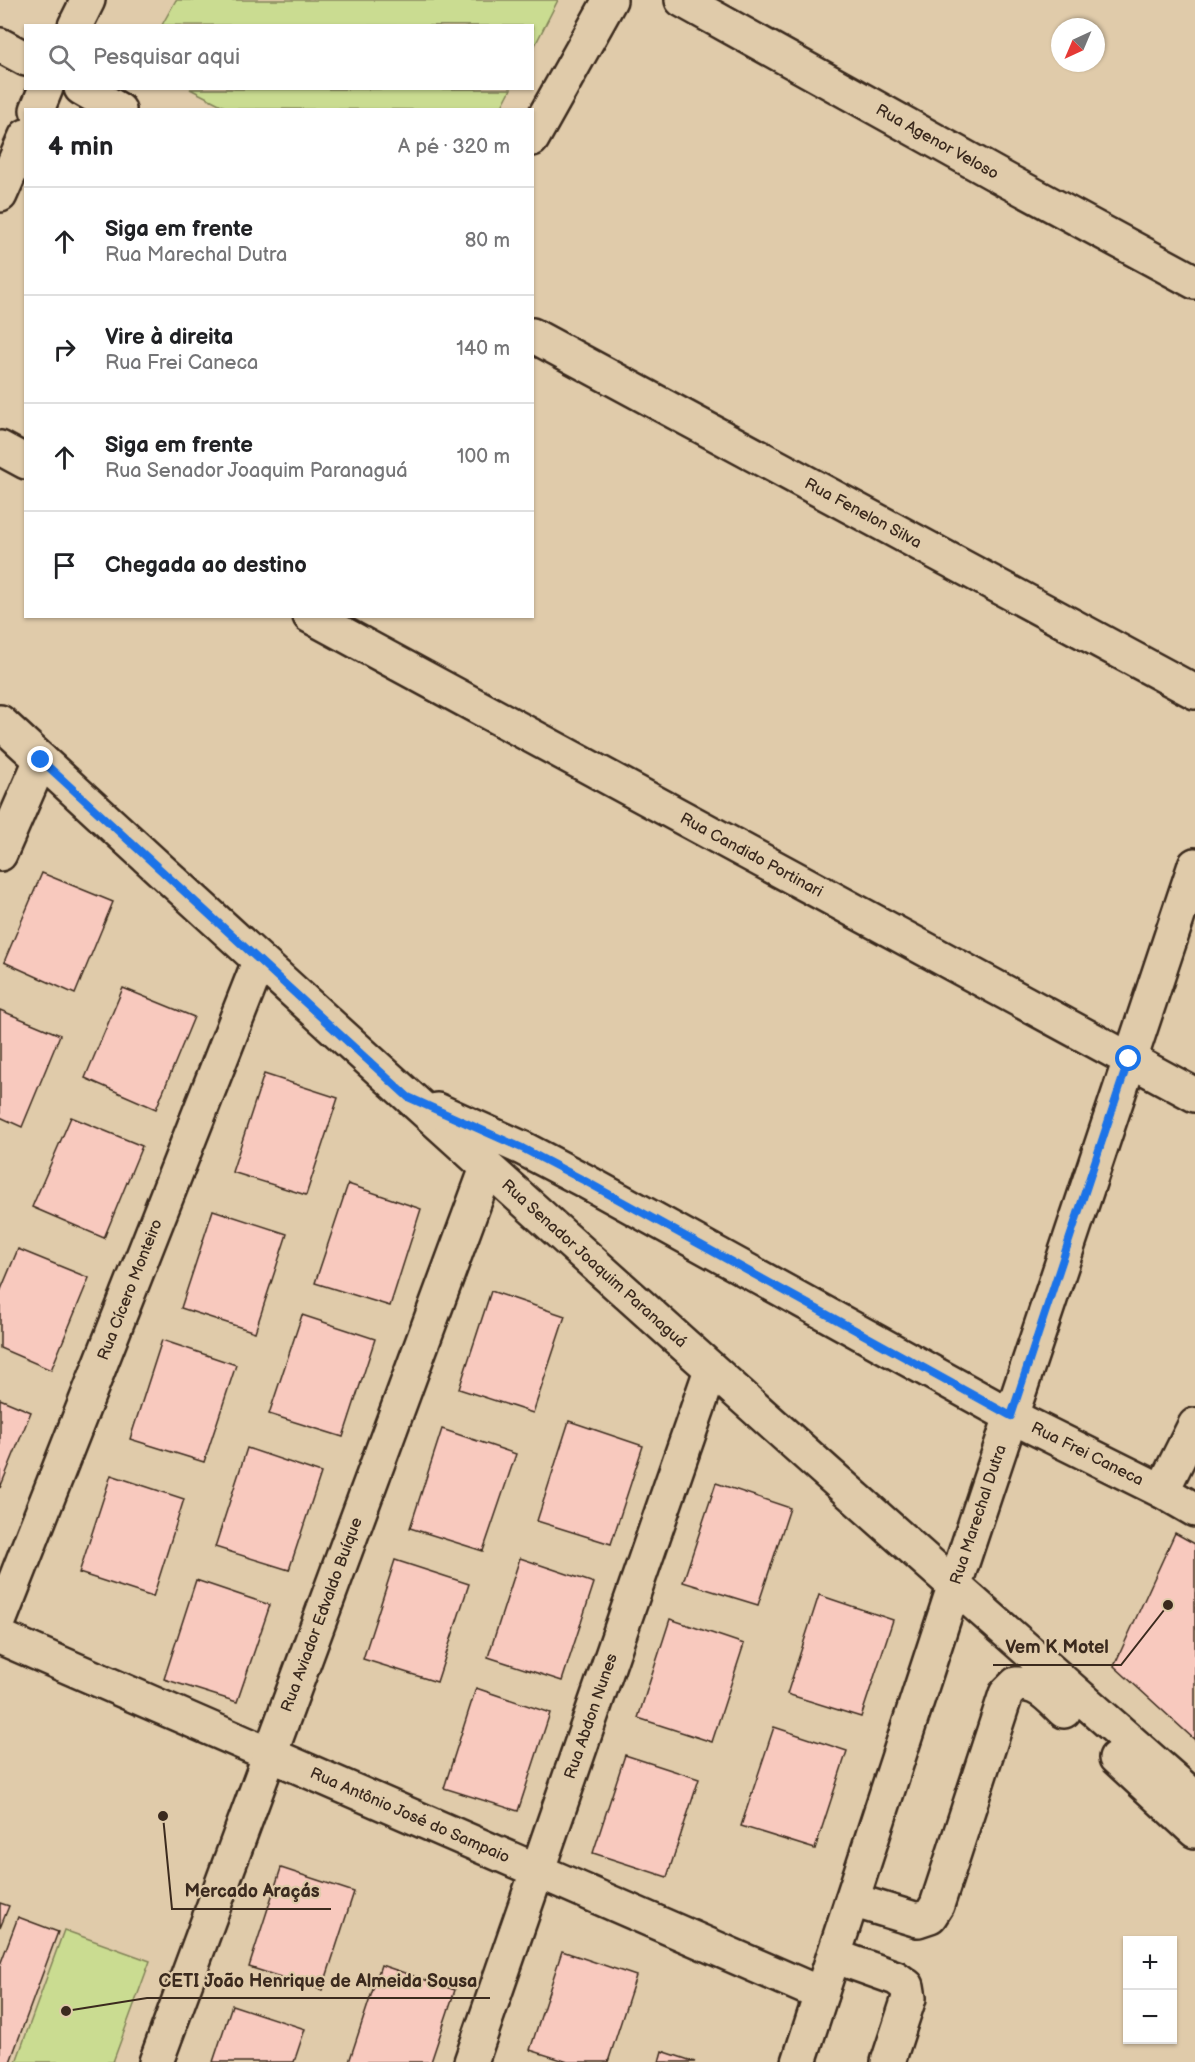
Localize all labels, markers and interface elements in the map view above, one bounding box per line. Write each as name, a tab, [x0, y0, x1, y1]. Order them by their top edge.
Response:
north arrow	[1051, 18, 1105, 72]
search box	[24, 24, 534, 90]
icon: search	[45, 41, 78, 74]
text: Pesquisar aqui	[93, 44, 240, 71]
street label: Rua Agenor Veloso	[873, 100, 1002, 183]
text: 4 min	[48, 132, 113, 163]
text: A pé · 320 m	[398, 135, 510, 159]
text: Siga em frente	[105, 216, 253, 243]
icon: ahead	[48, 225, 81, 258]
text: 80 m	[465, 229, 510, 253]
text: Rua Marechal Dutra	[105, 243, 287, 267]
text: Vire à direita	[105, 324, 233, 351]
icon: right	[48, 333, 81, 366]
text: 140 m	[456, 337, 510, 361]
text: Rua Frei Caneca	[105, 351, 258, 375]
text: Siga em frente	[105, 432, 253, 459]
icon: ahead	[48, 441, 81, 474]
text: 100 m	[457, 445, 510, 469]
text: Rua Senador Joaquim Paranaguá	[105, 459, 408, 483]
street label: Rua Fenelon Silva	[801, 474, 925, 552]
icon: arrive	[48, 549, 81, 582]
text: Chegada ao destino	[105, 552, 307, 579]
route end	[27, 746, 53, 772]
street label: Rua Candido Portinari	[677, 809, 826, 901]
route start	[1115, 1045, 1141, 1071]
street label: Rua Senador Joaquim Paranaguá	[498, 1176, 691, 1352]
street label: Rua Cícero Monteiro	[93, 1216, 166, 1363]
street label: Rua Frei Caneca	[1028, 1418, 1147, 1490]
street label: Rua Marechal Dutra	[946, 1442, 1010, 1587]
street label: Rua Aviador Edvaldo Buíque	[277, 1514, 366, 1714]
callout: Vem K Motel	[993, 1629, 1121, 1665]
text: Vem K Motel	[1005, 1637, 1109, 1658]
street label: Rua Abdon Nunes	[560, 1651, 621, 1781]
street label: Rua Antônio José do Sampaio	[307, 1764, 513, 1867]
callout: Mercado Araçás	[172, 1873, 331, 1909]
text: Mercado Araçás	[184, 1881, 320, 1902]
map controls	[1123, 1936, 1177, 2044]
button: +	[1123, 1936, 1177, 1990]
callout: CETI João Henrique de Almeida Sousa	[147, 1962, 490, 1998]
text: CETI João Henrique de Almeida Sousa	[159, 1971, 477, 1992]
button: −	[1123, 1990, 1177, 2044]

